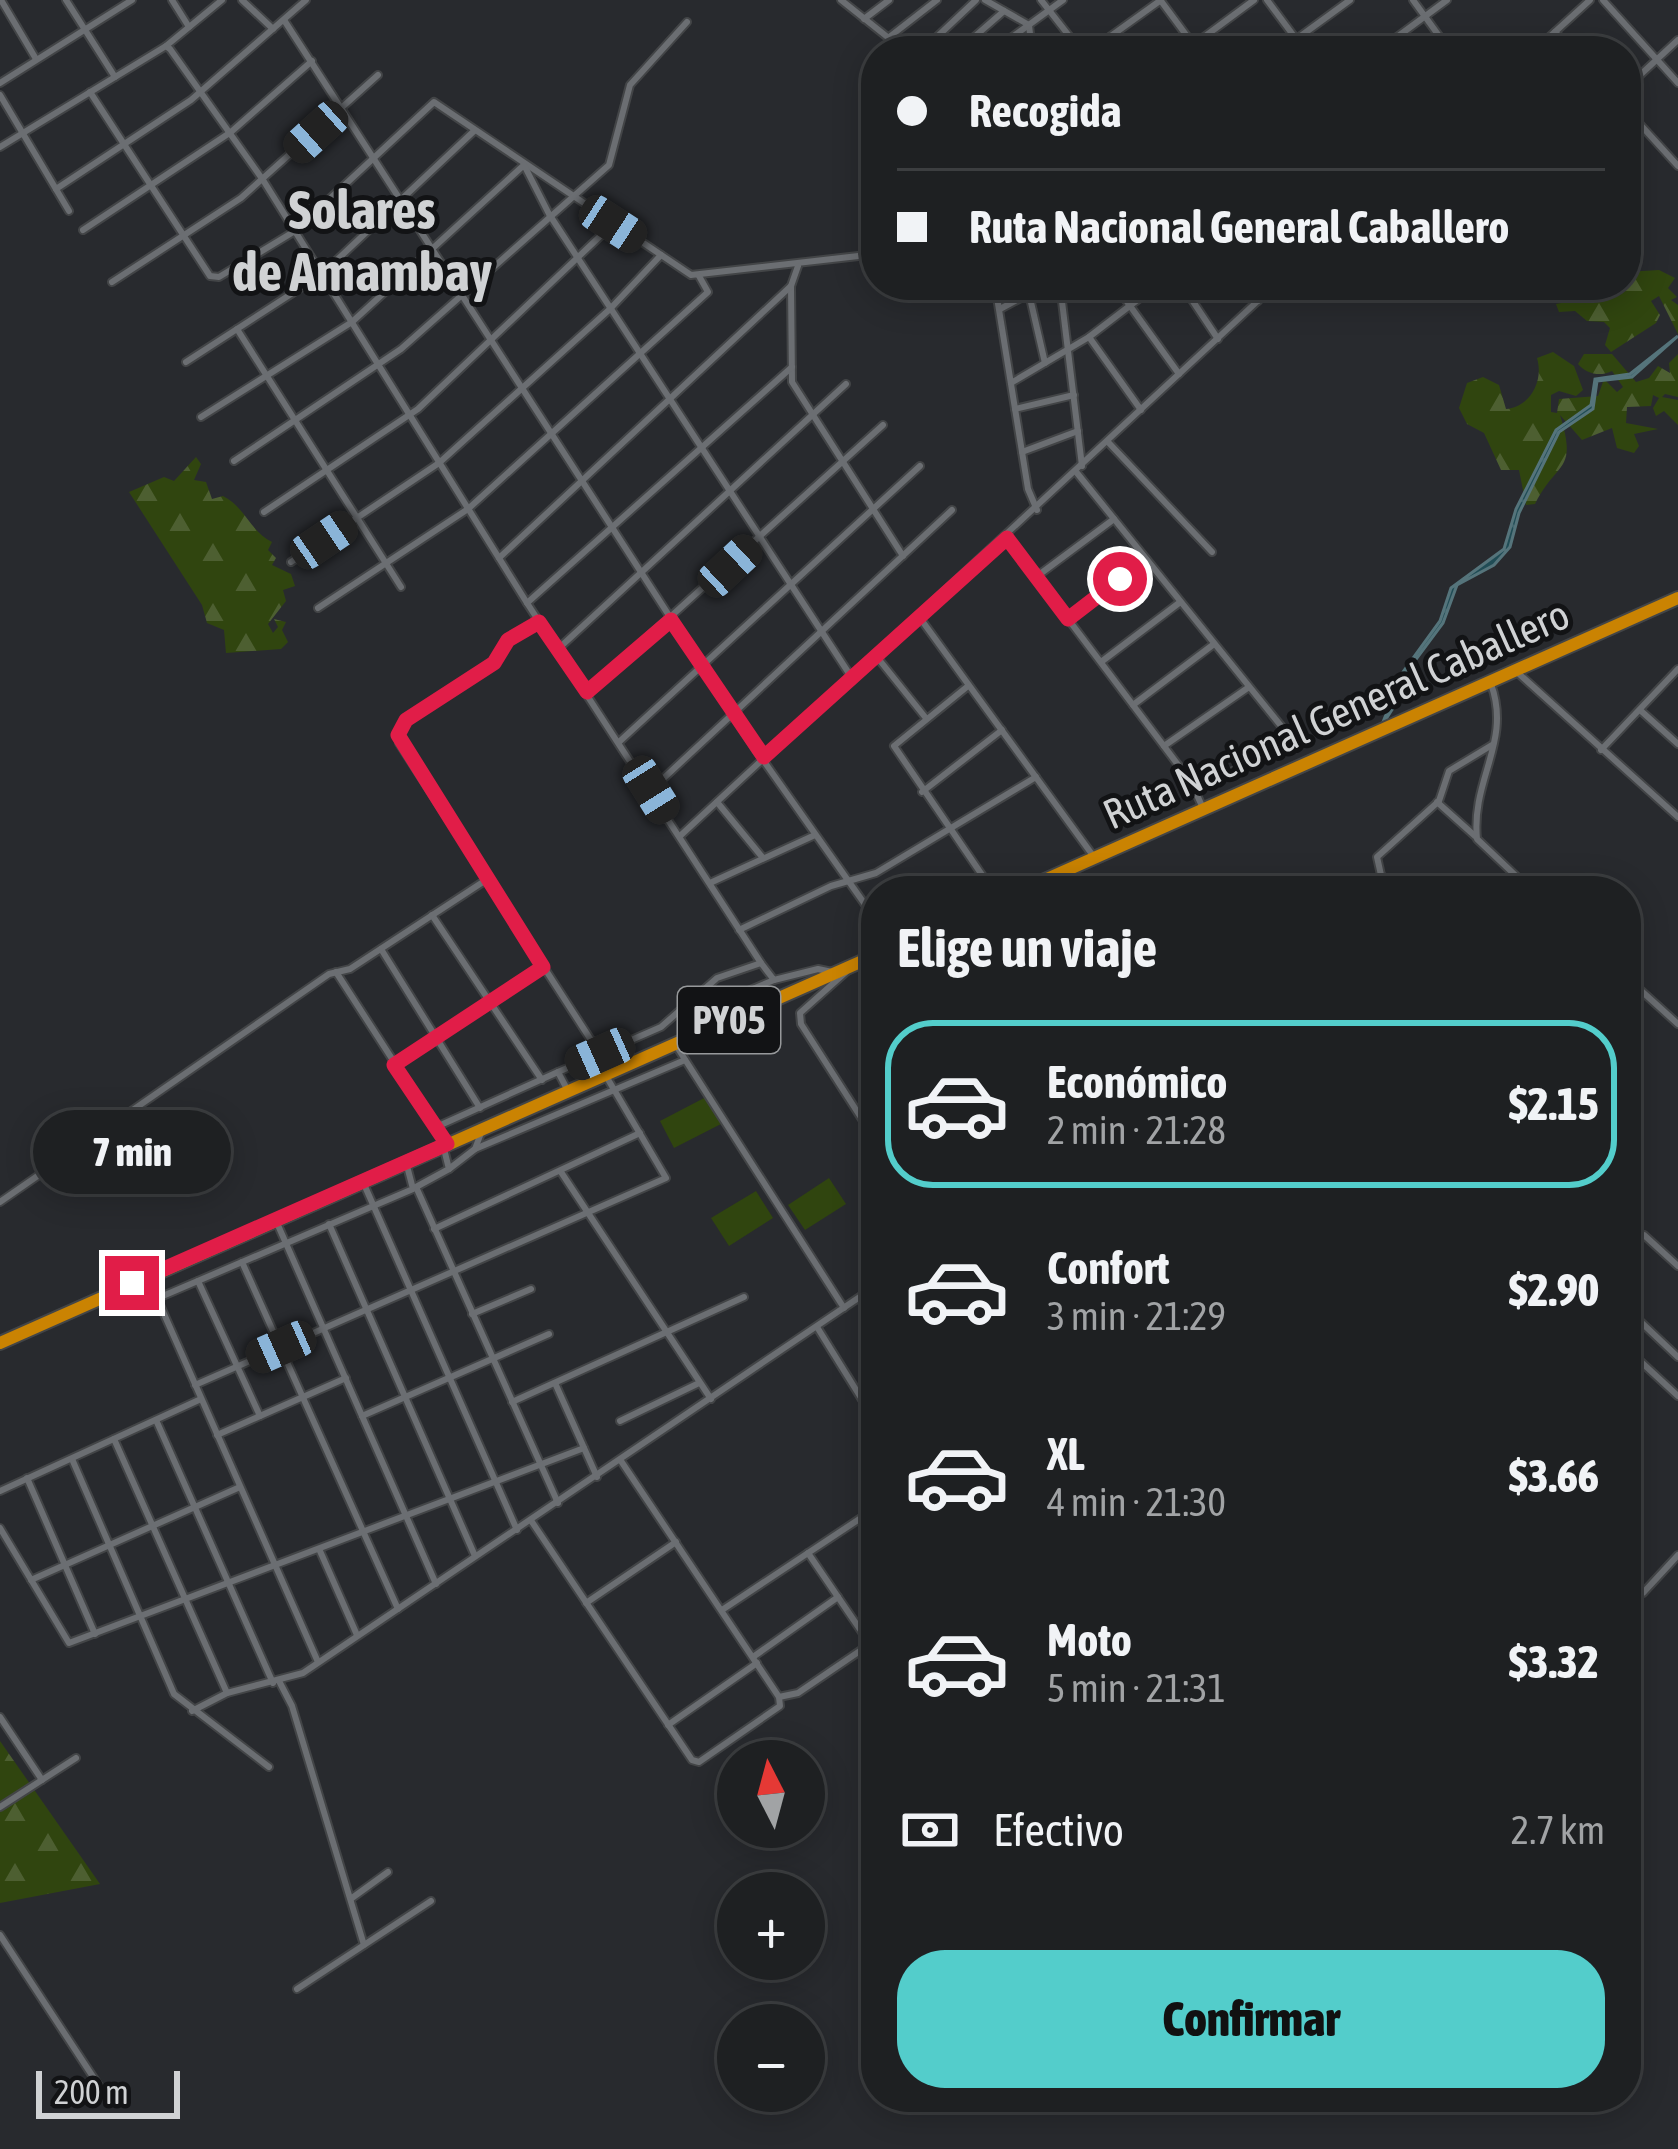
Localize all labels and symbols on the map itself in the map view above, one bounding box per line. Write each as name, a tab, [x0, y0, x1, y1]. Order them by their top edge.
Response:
car	[277, 95, 355, 169]
district label: Solares de Amambay	[232, 179, 492, 302]
car	[573, 189, 653, 259]
car	[284, 505, 364, 575]
car	[691, 528, 769, 604]
route start	[1093, 552, 1147, 606]
street label: Ruta Nacional General Caballero	[1096, 590, 1576, 838]
car	[617, 750, 685, 830]
road number: PY05	[678, 987, 780, 1053]
car	[560, 1023, 640, 1085]
callout: 7 min	[33, 1109, 231, 1193]
route end	[105, 1256, 159, 1310]
car	[241, 1316, 321, 1378]
north arrow	[717, 1740, 825, 1848]
scale bar	[36, 2065, 180, 2118]

